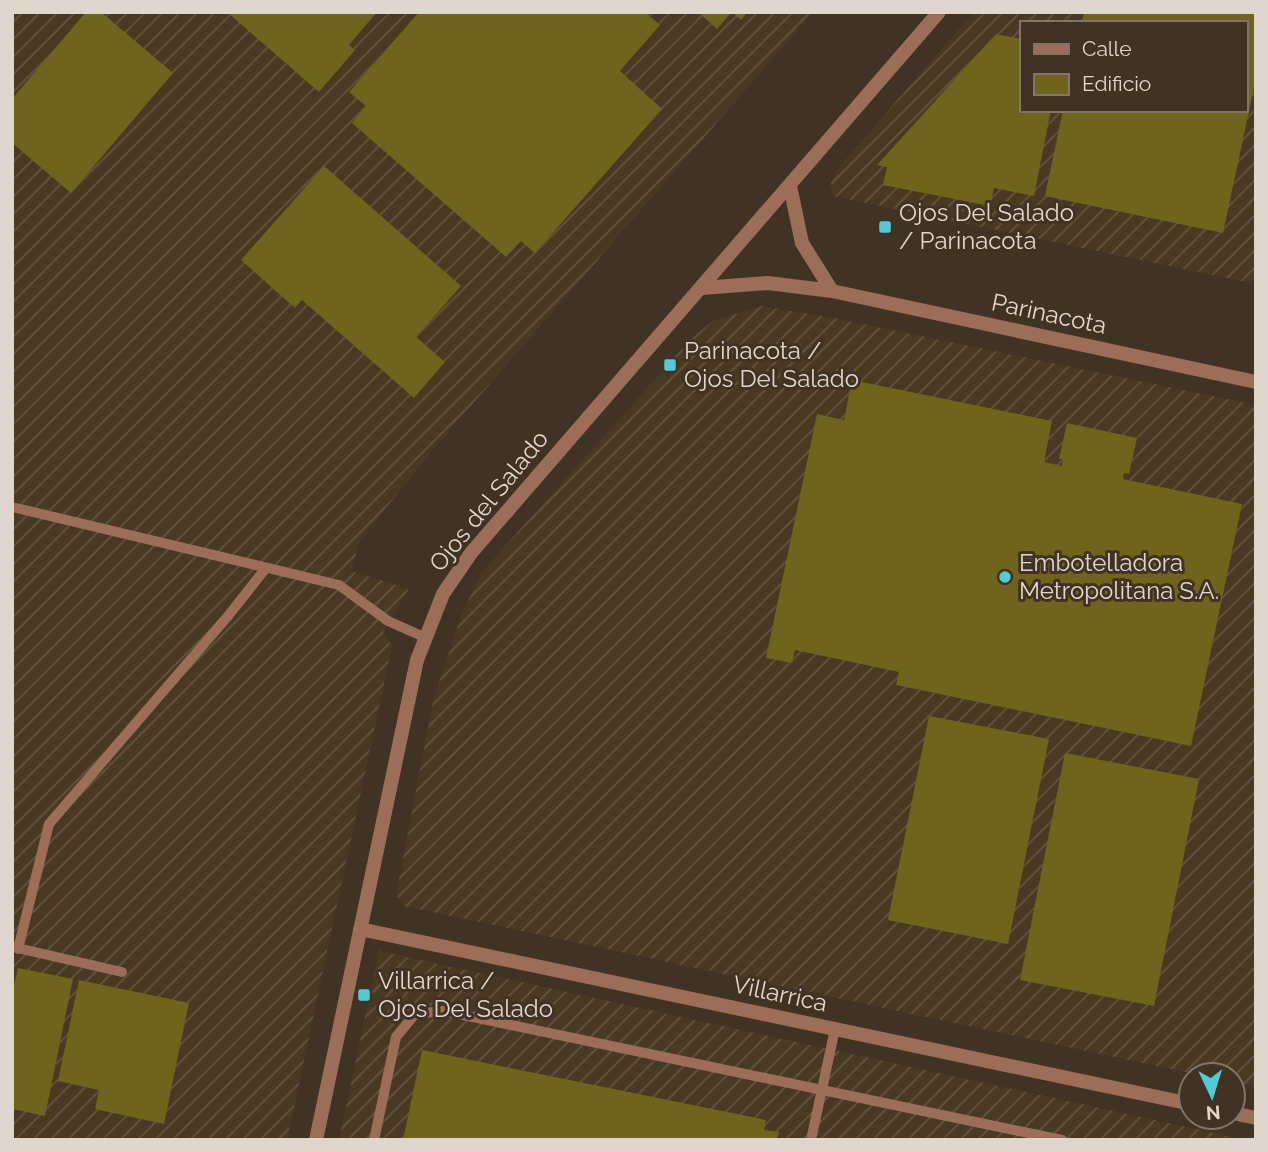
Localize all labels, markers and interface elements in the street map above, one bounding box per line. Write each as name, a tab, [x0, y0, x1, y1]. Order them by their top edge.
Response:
legend	[1020, 21, 1247, 112]
text: Calle	[1082, 36, 1132, 61]
text: Edificio	[1082, 71, 1151, 96]
place label: Ojos Del Salado / Parinacota	[899, 198, 1074, 255]
marker: Ojos Del Salado / Parinacota	[877, 219, 893, 235]
street label: Parinacota	[989, 287, 1109, 340]
place label: Parinacota / Ojos Del Salado	[684, 336, 859, 393]
marker: Parinacota / Ojos Del Salado	[662, 357, 678, 373]
street label: Ojos del Salado	[423, 424, 554, 577]
place label: Embotelladora Metropolitana S.A.	[1019, 548, 1219, 605]
marker: Embotelladora Metropolitana S.A.	[997, 569, 1013, 585]
place label: Villarrica / Ojos Del Salado	[378, 966, 553, 1023]
street label: Villarrica	[730, 969, 830, 1018]
marker: Villarrica / Ojos Del Salado	[356, 987, 372, 1003]
north arrow	[1177, 1061, 1247, 1131]
text: N	[1205, 1101, 1221, 1124]

